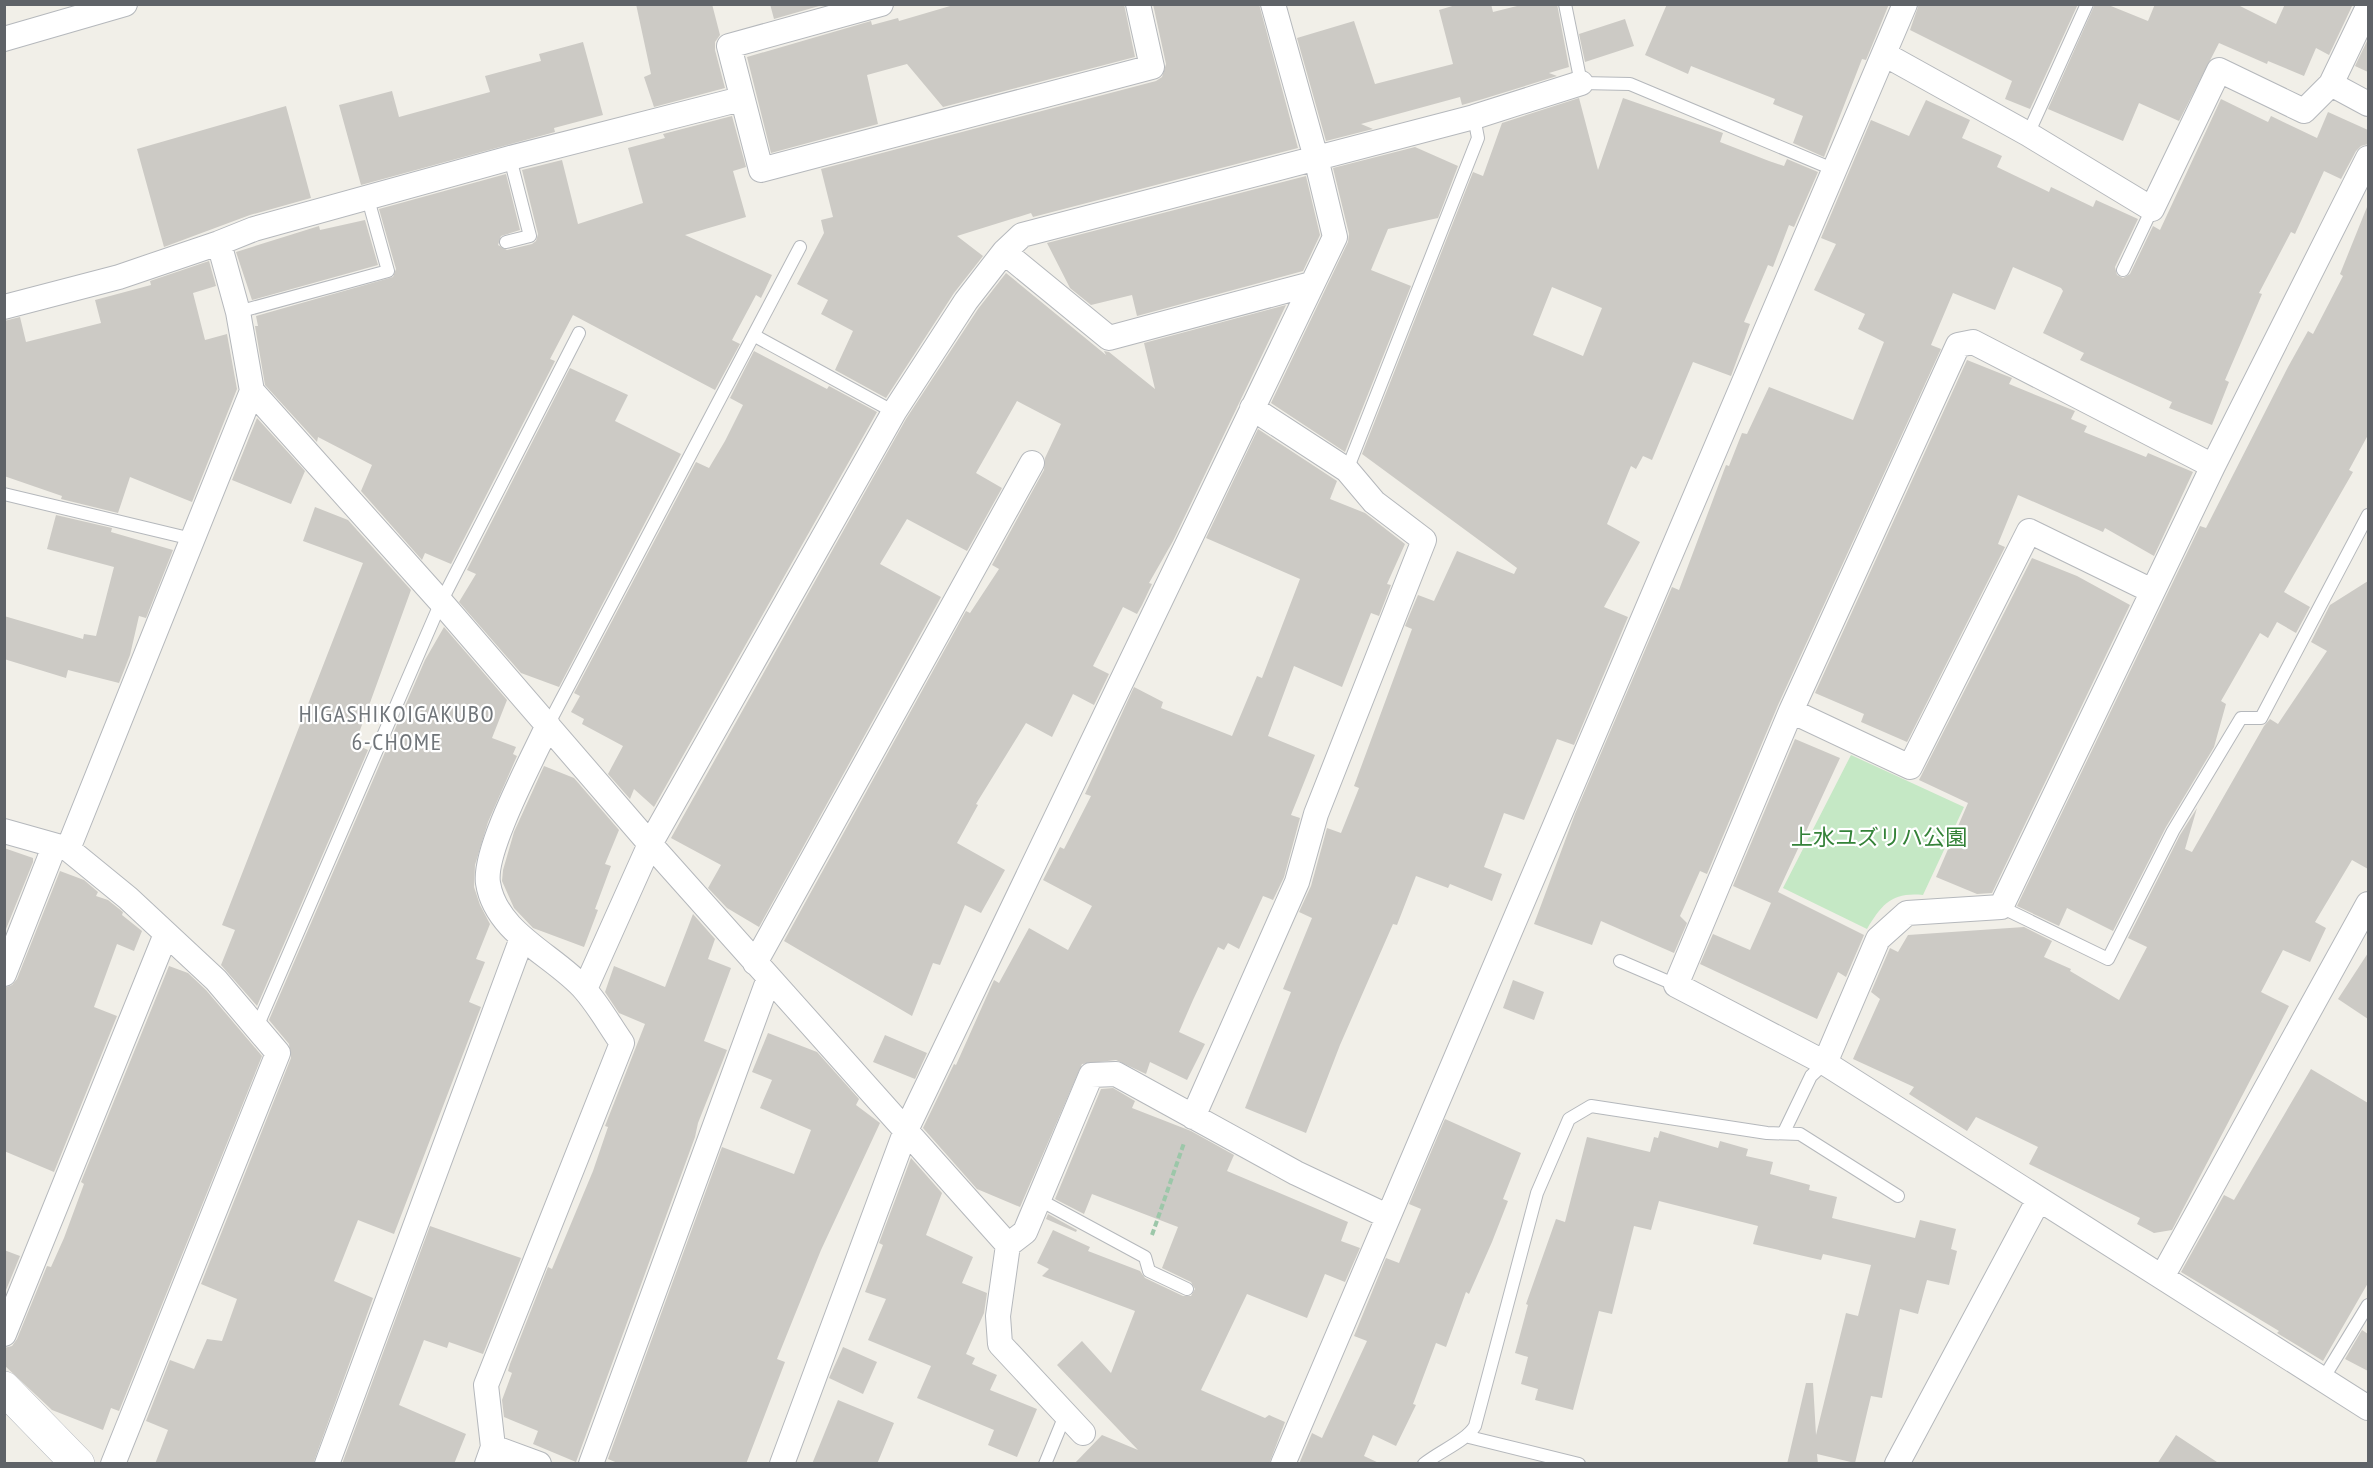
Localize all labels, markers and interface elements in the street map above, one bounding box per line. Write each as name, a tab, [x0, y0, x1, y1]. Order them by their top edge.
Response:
district label: HIGASHIKOIGAKUBO 6-CHOME	[299, 698, 495, 757]
park label: 上水ユズリハ公園	[1791, 823, 1967, 851]

